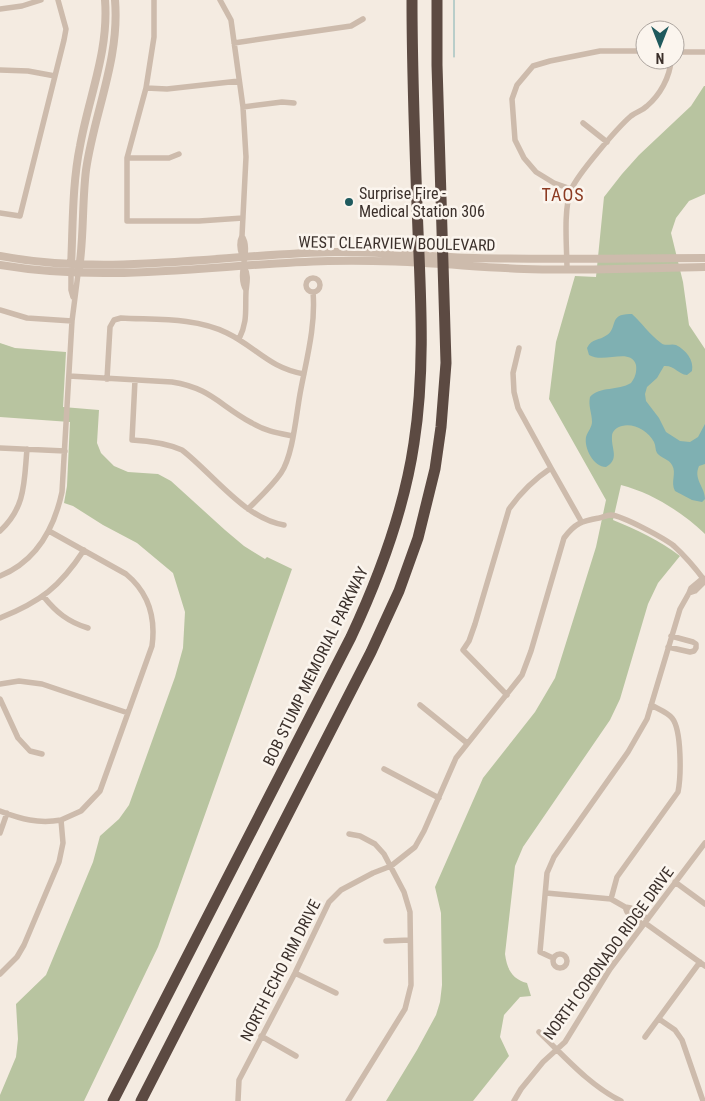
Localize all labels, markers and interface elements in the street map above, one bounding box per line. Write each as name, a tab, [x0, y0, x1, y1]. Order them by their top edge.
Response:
north arrow	[635, 20, 685, 70]
text: N	[656, 50, 664, 66]
place label: Surprise Fire - Medical Station 306	[359, 184, 485, 221]
district label: TAOS	[541, 184, 585, 205]
marker: Surprise Fire - Medical Station 306	[343, 196, 355, 208]
street label: WEST CLEARVIEW BOULEVARD	[298, 232, 496, 255]
street label: BOB STUMP MEMORIAL PARKWAY	[259, 563, 372, 769]
street label: NORTH CORONADO RIDGE DRIVE	[539, 863, 678, 1043]
street label: NORTH ECHO RIM DRIVE	[236, 896, 324, 1044]

